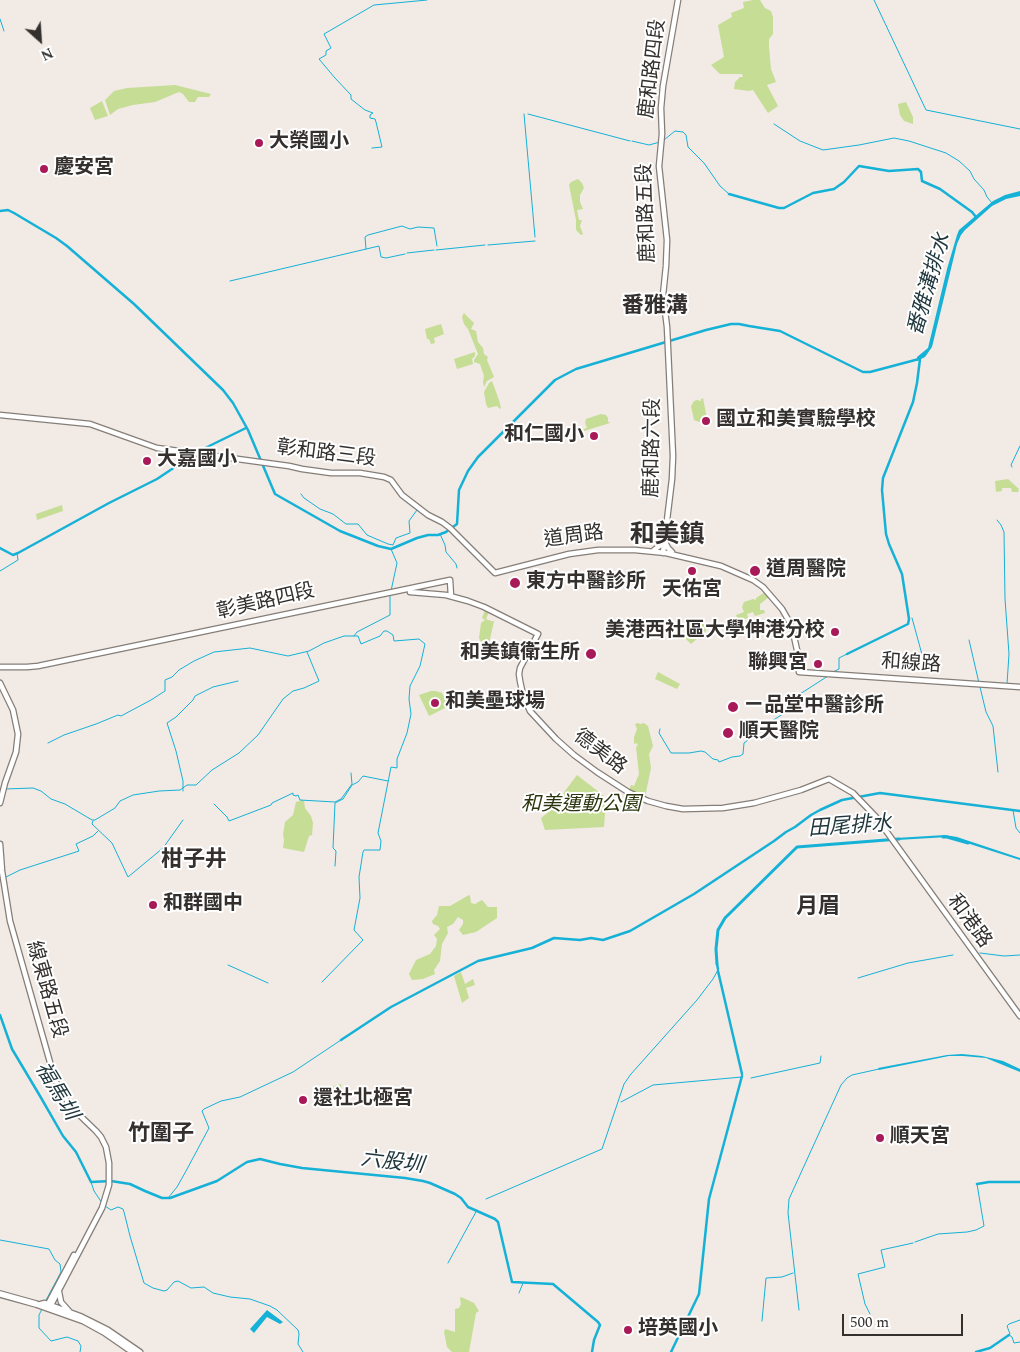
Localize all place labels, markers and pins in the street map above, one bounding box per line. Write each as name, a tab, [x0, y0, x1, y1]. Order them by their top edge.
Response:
place label: 大榮國小	[269, 131, 349, 155]
marker: 大榮國小	[253, 137, 265, 149]
place label: 慶安宮	[54, 157, 114, 181]
marker: 慶安宮	[38, 163, 50, 175]
place label: 國立和美實驗學校	[716, 409, 876, 433]
marker: 國立和美實驗學校	[700, 415, 712, 427]
place label: 和仁國小	[504, 424, 584, 448]
marker: 和仁國小	[588, 430, 600, 442]
place label: 大嘉國小	[157, 449, 237, 473]
marker: 大嘉國小	[141, 455, 153, 467]
place label: 道周醫院	[766, 559, 846, 583]
marker: 道周醫院	[748, 564, 762, 578]
marker: 天佑宮	[686, 565, 698, 577]
place label: 東方中醫診所	[526, 571, 646, 595]
marker: 東方中醫診所	[508, 576, 522, 590]
place label: 天佑宮	[662, 579, 722, 603]
place label: 美港西社區大學伸港分校	[605, 620, 825, 644]
marker: 美港西社區大學伸港分校	[829, 626, 841, 638]
place label: 和美鎮衛生所	[460, 642, 580, 666]
marker: 和美鎮衛生所	[584, 647, 598, 661]
place label: 聯興宮	[748, 652, 808, 676]
marker: 聯興宮	[812, 658, 824, 670]
place label: 和美壘球場	[445, 691, 545, 715]
place label: ㄧ品堂中醫診所	[744, 695, 884, 719]
marker: 和美壘球場	[429, 697, 441, 709]
marker: ㄧ品堂中醫診所	[726, 700, 740, 714]
place label: 順天醫院	[739, 721, 819, 745]
marker: 順天醫院	[721, 726, 735, 740]
place label: 和群國中	[163, 893, 243, 917]
marker: 和群國中	[147, 899, 159, 911]
place label: 還社北極宮	[313, 1088, 413, 1112]
marker: 還社北極宮	[297, 1094, 309, 1106]
place label: 順天宮	[890, 1126, 950, 1150]
marker: 順天宮	[874, 1132, 886, 1144]
place label: 培英國小	[638, 1318, 718, 1342]
marker: 培英國小	[622, 1324, 634, 1336]

